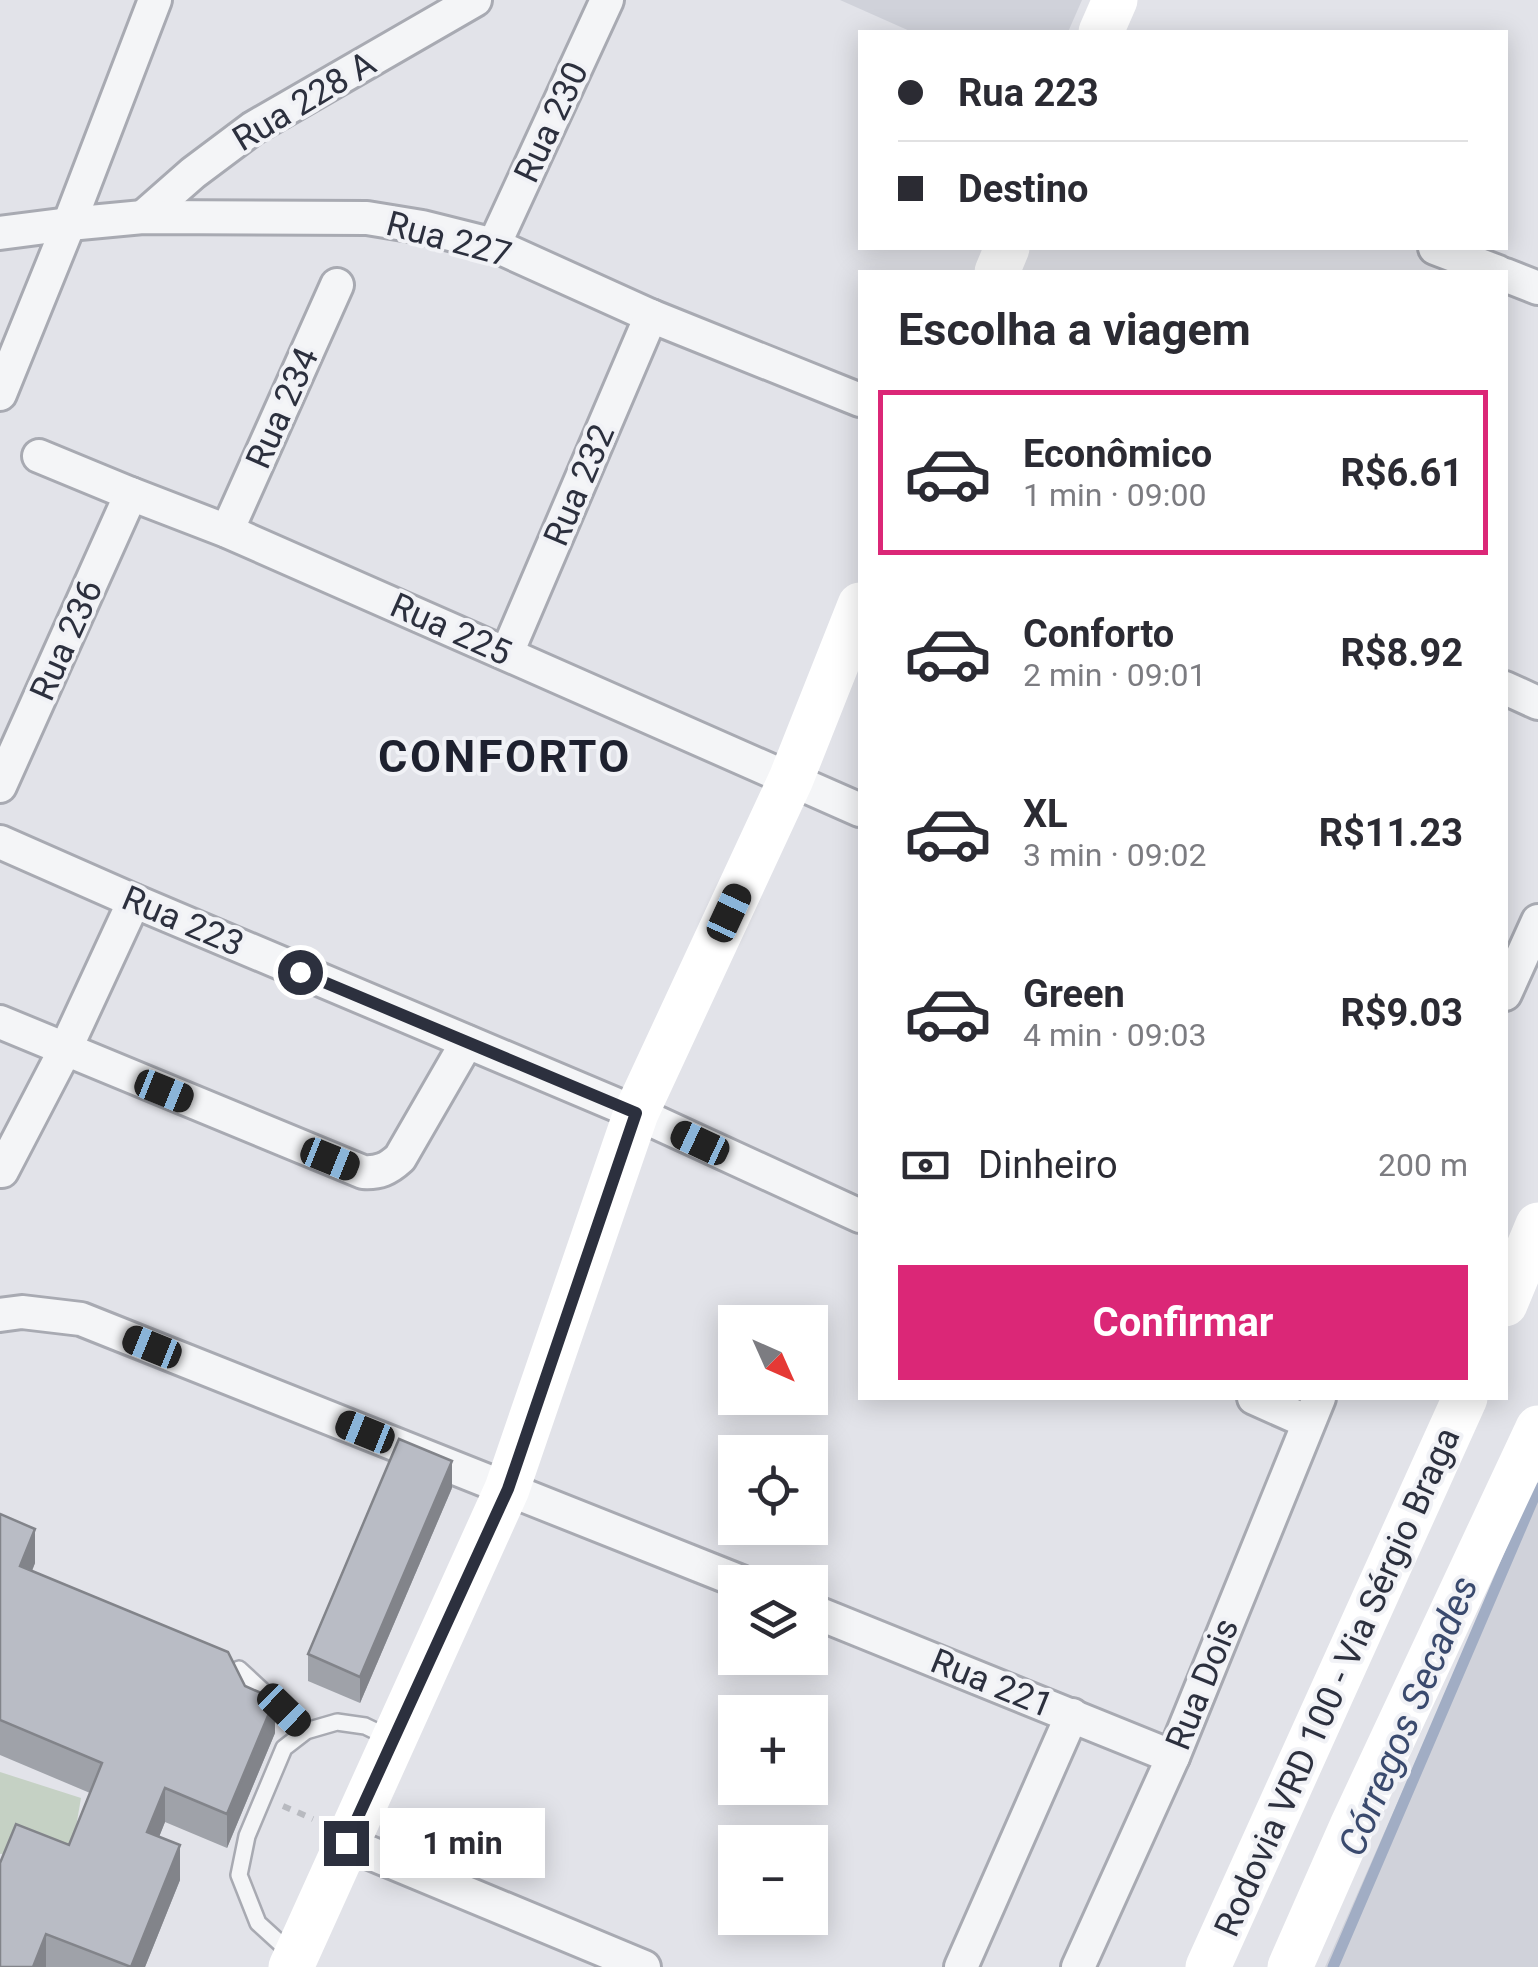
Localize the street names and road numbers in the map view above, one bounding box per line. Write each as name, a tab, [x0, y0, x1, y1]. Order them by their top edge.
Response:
street label: Rua 228 A	[226, 43, 383, 160]
street label: Rua 230	[506, 56, 597, 189]
street label: Rua 227	[382, 203, 516, 276]
street label: Rua 234	[238, 342, 327, 475]
street label: Rua 232	[536, 418, 623, 552]
street label: Rua 236	[22, 574, 111, 707]
street label: Rua 225	[384, 585, 517, 674]
street label: Rua 223	[116, 878, 250, 965]
street label: Rodovia VRD 100 - Via Sérgio Braga	[1206, 1421, 1469, 1943]
street label: Rua Dois	[1158, 1612, 1247, 1756]
street label: Rua 221	[925, 1641, 1059, 1726]

